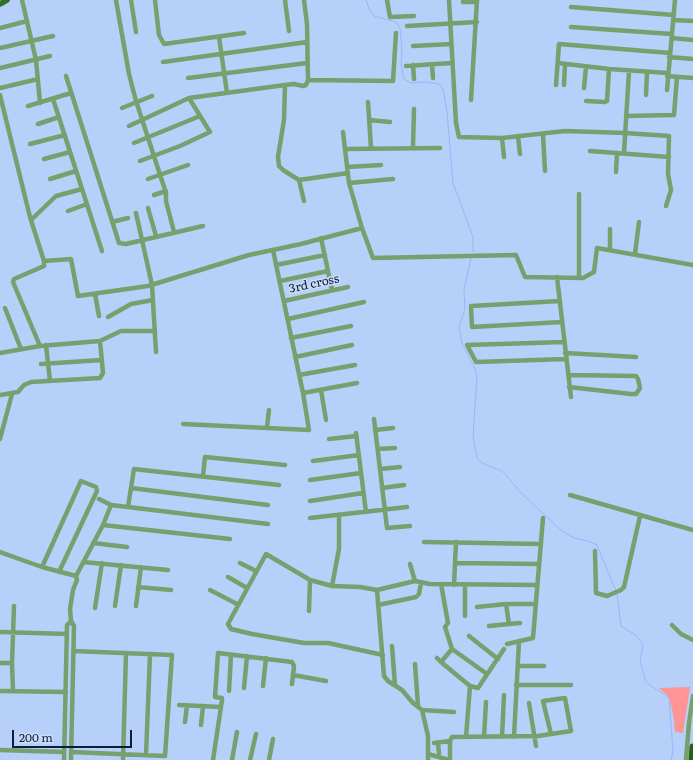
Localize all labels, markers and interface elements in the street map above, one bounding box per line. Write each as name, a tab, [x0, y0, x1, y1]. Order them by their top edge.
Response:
street label: 3rd cross	[288, 272, 340, 296]
scale bar	[14, 722, 134, 748]
text: 200 m	[19, 728, 53, 746]

